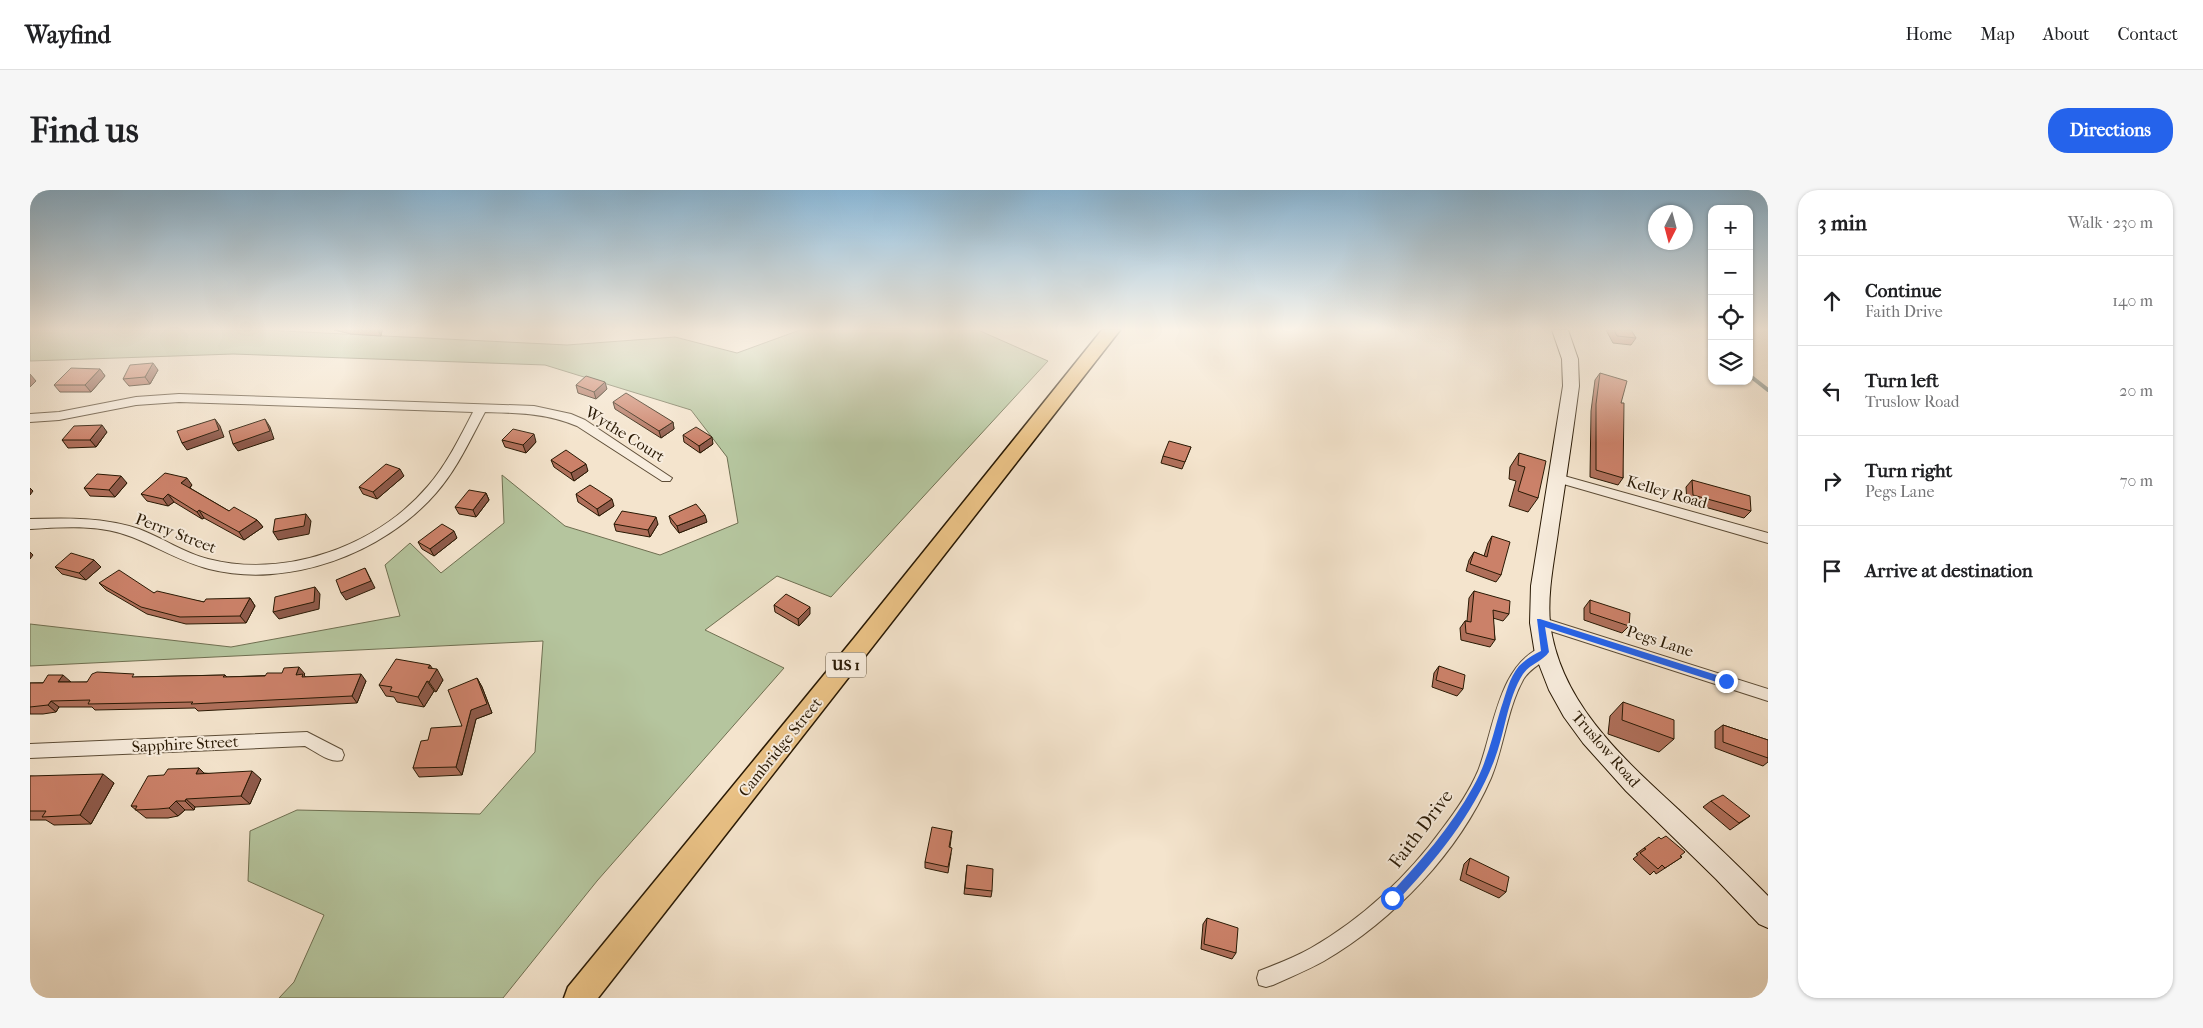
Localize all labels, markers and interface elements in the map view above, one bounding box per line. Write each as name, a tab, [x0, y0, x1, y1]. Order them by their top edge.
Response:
text: Wayfind	[25, 21, 111, 49]
text: Home	[1905, 24, 1952, 45]
text: Map	[1980, 24, 2015, 45]
text: About	[2043, 24, 2089, 45]
text: Contact	[2117, 24, 2178, 45]
button: Directions	[2048, 108, 2173, 153]
text: Find us	[30, 110, 139, 151]
north arrow	[1648, 205, 1693, 250]
map controls	[1708, 205, 1753, 385]
button: +	[1708, 205, 1753, 250]
text: 3 min	[1818, 211, 1867, 235]
text: Walk · 230 m	[2068, 213, 2153, 232]
button: −	[1708, 250, 1753, 295]
text: Continue	[1865, 280, 1941, 302]
icon: ahead	[1818, 287, 1846, 315]
text: 140 m	[2112, 291, 2153, 310]
button: locate	[1708, 295, 1753, 340]
text: Faith Drive	[1865, 302, 1943, 321]
button: layers	[1708, 340, 1753, 385]
text: Turn left	[1865, 370, 1939, 392]
icon: left	[1818, 377, 1846, 405]
text: 20 m	[2119, 381, 2153, 400]
text: Truslow Road	[1865, 392, 1960, 411]
street label: Wythe Court	[581, 402, 669, 466]
text: Turn right	[1865, 460, 1952, 482]
icon: right	[1818, 467, 1846, 495]
street label: Kelley Road	[1624, 471, 1710, 513]
text: 70 m	[2120, 471, 2153, 490]
text: Pegs Lane	[1865, 482, 1934, 501]
street label: Perry Street	[133, 509, 219, 557]
icon: arrive	[1818, 557, 1846, 585]
text: Arrive at destination	[1865, 560, 2033, 582]
street label: Pegs Lane	[1624, 621, 1696, 661]
road number: US 1	[826, 652, 866, 678]
route end	[1715, 670, 1738, 693]
street label: Cambridge Street	[734, 693, 826, 800]
street label: Truslow Road	[1568, 707, 1644, 791]
street label: Sapphire Street	[131, 732, 239, 756]
street label: Faith Drive	[1384, 786, 1458, 872]
route start	[1381, 887, 1404, 910]

